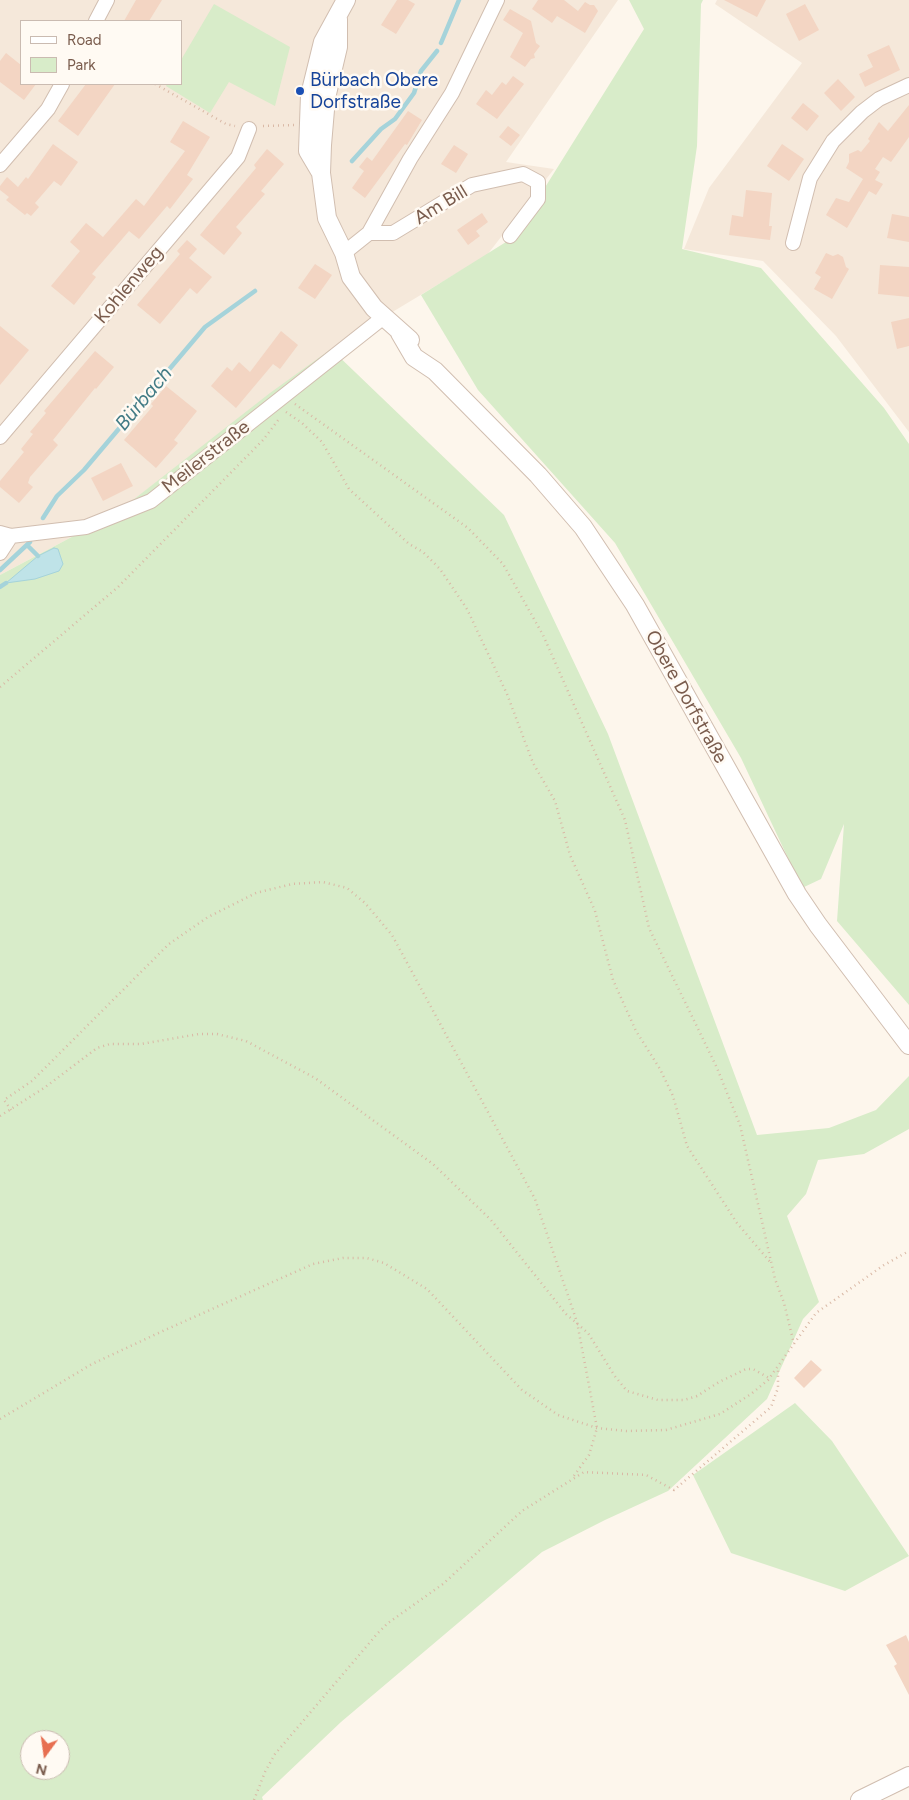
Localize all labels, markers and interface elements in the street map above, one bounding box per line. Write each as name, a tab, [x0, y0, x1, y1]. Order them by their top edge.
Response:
legend	[20, 20, 182, 85]
text: Road	[67, 31, 102, 49]
text: Park	[67, 56, 96, 74]
place label: Bürbach Obere Dorfstraße	[310, 69, 438, 113]
marker: Bürbach Obere Dorfstraße	[294, 85, 306, 97]
street label: Am Bill	[410, 180, 472, 230]
street label: Kohlenweg	[90, 242, 168, 328]
water label: Bürbach	[110, 362, 178, 436]
street label: Meilerstraße	[158, 416, 254, 498]
street label: Obere Dorfstraße	[640, 627, 732, 767]
north arrow	[20, 1730, 70, 1780]
text: N	[34, 1760, 49, 1779]

